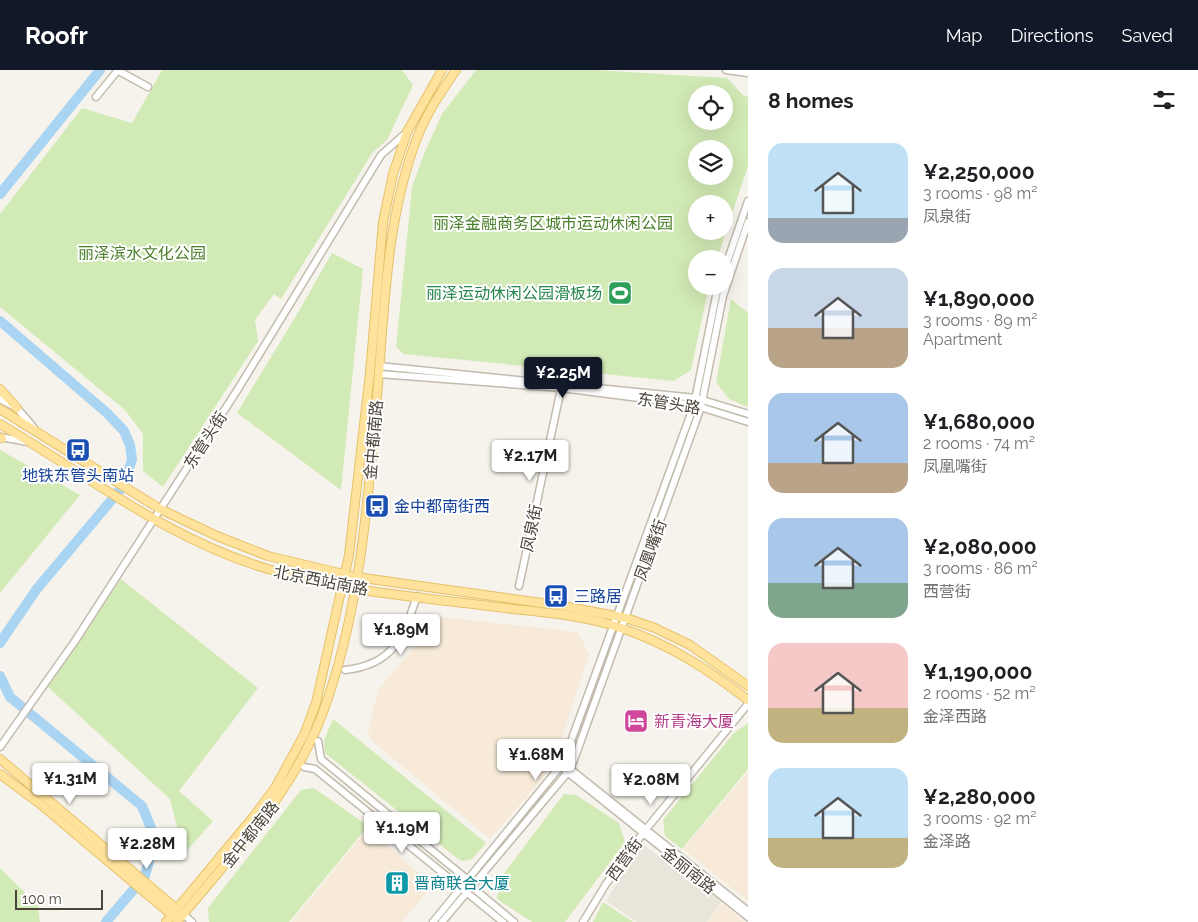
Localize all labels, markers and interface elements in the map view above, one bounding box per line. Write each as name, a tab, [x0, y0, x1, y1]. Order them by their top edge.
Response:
text: Roofr	[25, 21, 88, 50]
text: Map	[946, 25, 982, 46]
text: Directions	[1010, 25, 1094, 46]
text: Saved	[1122, 25, 1173, 46]
map controls	[688, 85, 733, 295]
button: locate	[688, 85, 733, 130]
icon: filters	[1150, 86, 1178, 114]
text: 8 homes	[768, 88, 854, 113]
button: layers	[688, 140, 733, 185]
text: ¥2,250,000	[923, 159, 1035, 184]
icon: home	[808, 163, 868, 223]
text: 3 rooms · 98 m²	[923, 184, 1038, 203]
button: +	[688, 195, 733, 240]
text: 凤泉街	[923, 207, 971, 226]
park label: 丽泽金融商务区城市运动休闲公园	[433, 214, 673, 233]
park label: 丽泽滨水文化公园	[78, 244, 206, 263]
button: −	[688, 250, 733, 295]
sports icon: 丽泽运动休闲公园滑板场	[607, 280, 633, 306]
place label: 丽泽运动休闲公园滑板场	[426, 284, 602, 303]
text: ¥1,890,000	[923, 286, 1035, 311]
icon: home	[808, 288, 868, 348]
text: 3 rooms · 89 m²	[923, 311, 1038, 330]
text: Apartment	[923, 330, 1002, 349]
pin: ¥2.25M	[522, 356, 604, 399]
text: ¥2.25M	[535, 363, 591, 382]
street label: 东管头路	[636, 389, 702, 418]
street label: 金中都南路	[361, 399, 386, 481]
street label: 东管头街	[180, 408, 231, 472]
text: ¥1,680,000	[923, 409, 1035, 434]
icon: home	[808, 413, 868, 473]
text: 2 rooms · 74 m²	[923, 434, 1035, 453]
bus stop icon: 地铁东管头南站	[65, 437, 91, 463]
pin: ¥2.17M	[489, 440, 571, 482]
text: ¥2.17M	[503, 446, 557, 465]
text: 凤凰嘴街	[923, 457, 987, 476]
place label: 地铁东管头南站	[22, 466, 134, 485]
bus stop icon: 金中都南街西	[364, 493, 390, 519]
place label: 金中都南街西	[394, 497, 490, 516]
street label: 凤泉街	[517, 503, 546, 554]
street label: 凤凰嘴街	[631, 517, 670, 583]
text: ¥2,080,000	[923, 534, 1037, 559]
icon: home	[808, 538, 868, 598]
text: 3 rooms · 86 m²	[923, 559, 1038, 578]
street label: 北京西站南路	[272, 562, 370, 599]
text: 西营街	[923, 582, 971, 601]
bus stop icon: 三路居	[543, 583, 569, 609]
place label: 三路居	[574, 587, 622, 606]
pin: ¥1.89M	[360, 614, 442, 656]
text: ¥1.89M	[373, 620, 429, 639]
text: ¥1,190,000	[923, 659, 1032, 684]
icon: home	[808, 663, 868, 723]
text: 2 rooms · 52 m²	[923, 684, 1035, 703]
text: 金泽西路	[923, 707, 987, 726]
hotel icon: 新青海大厦	[623, 708, 649, 734]
place label: 新青海大厦	[654, 712, 734, 731]
pin: ¥1.68M	[495, 738, 577, 781]
text: ¥1.68M	[508, 745, 564, 764]
pin: ¥1.31M	[29, 762, 111, 805]
pin: ¥2.08M	[610, 764, 692, 806]
text: ¥1.31M	[43, 769, 97, 788]
text: ¥2.08M	[622, 770, 680, 789]
text: ¥2,280,000	[923, 784, 1036, 809]
icon: home	[808, 788, 868, 848]
street label: 金中都南路	[218, 797, 283, 871]
text: 3 rooms · 92 m²	[923, 809, 1036, 828]
pin: ¥1.19M	[361, 812, 443, 854]
text: ¥1.19M	[375, 818, 429, 837]
pin: ¥2.28M	[106, 828, 188, 870]
text: 金泽路	[923, 832, 971, 851]
text: ¥2.28M	[119, 834, 175, 853]
street label: 西营街	[603, 834, 646, 884]
street label: 金丽南路	[658, 843, 720, 898]
building icon: 晋商联合大厦	[384, 870, 410, 896]
place label: 晋商联合大厦	[414, 874, 510, 893]
scale bar	[15, 887, 102, 910]
text: 100 m	[22, 891, 62, 907]

